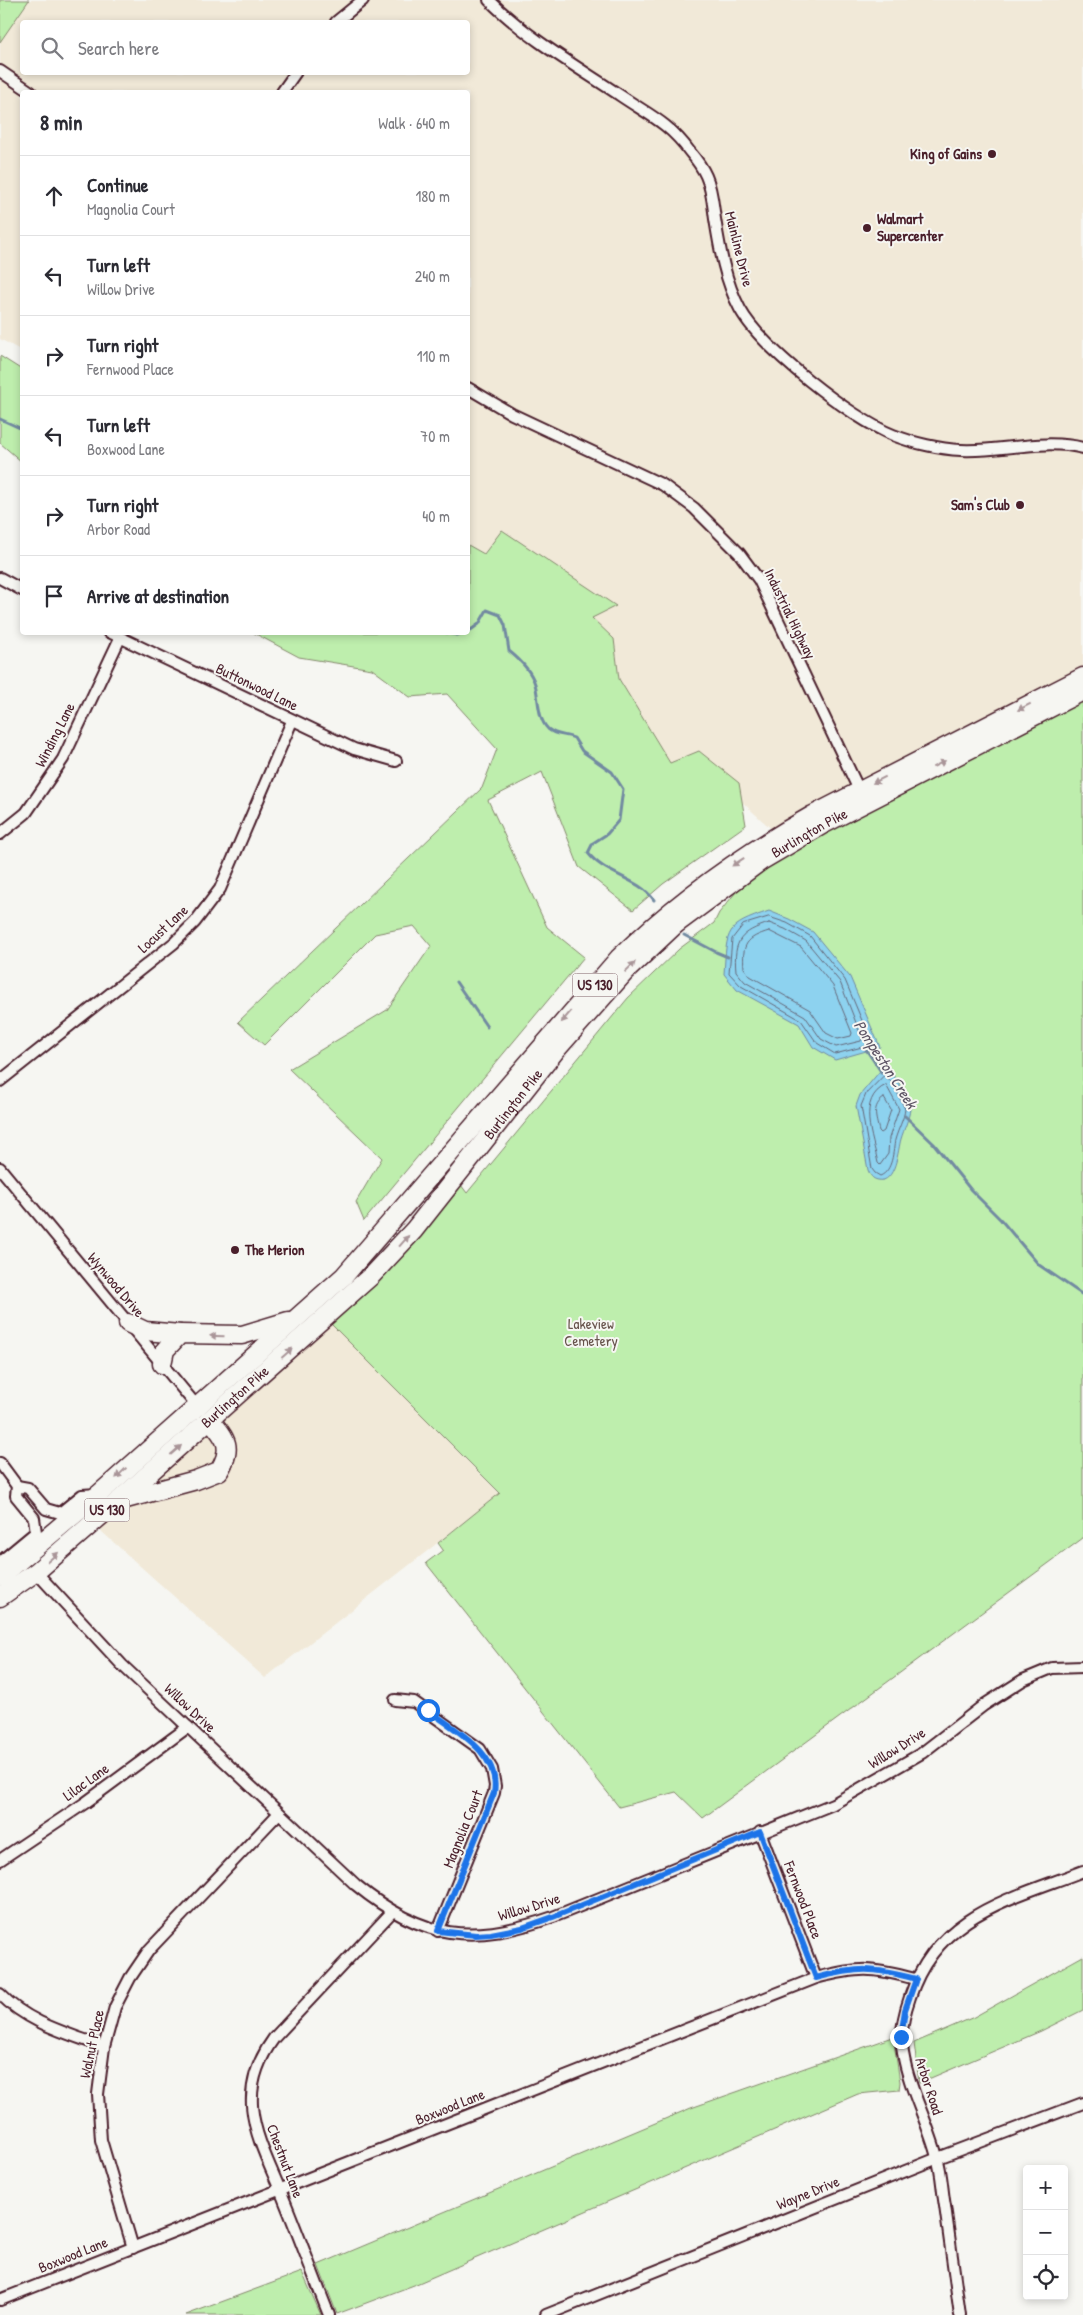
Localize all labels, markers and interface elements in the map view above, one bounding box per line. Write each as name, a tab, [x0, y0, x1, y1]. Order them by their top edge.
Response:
search box	[20, 20, 470, 75]
icon: search	[38, 34, 66, 62]
text: Search here	[78, 35, 159, 61]
text: 8 min	[40, 108, 82, 137]
text: Walk · 640 m	[378, 112, 450, 134]
place label: King of Gains	[910, 143, 982, 165]
marker: King of Gains	[986, 148, 998, 160]
text: Continue	[87, 172, 148, 198]
icon: ahead	[40, 182, 68, 210]
text: 180 m	[416, 185, 450, 207]
text: Magnolia Court	[87, 198, 175, 220]
place label: Walmart Supercenter	[877, 208, 944, 247]
street label: Mainline Drive	[720, 209, 759, 289]
marker: Walmart Supercenter	[861, 222, 873, 234]
text: Turn left	[87, 252, 150, 278]
icon: left	[40, 262, 68, 290]
text: 240 m	[415, 265, 450, 287]
text: Willow Drive	[87, 278, 155, 300]
text: Turn right	[87, 332, 158, 358]
icon: right	[40, 342, 68, 370]
text: 110 m	[417, 345, 450, 367]
text: Fernwood Place	[87, 358, 174, 380]
text: Turn left	[87, 412, 150, 438]
icon: left	[40, 422, 68, 450]
text: 70 m	[420, 425, 450, 447]
text: Boxwood Lane	[87, 438, 165, 460]
text: Turn right	[87, 492, 158, 518]
place label: Sam's Club	[951, 494, 1010, 515]
marker: Sam's Club	[1014, 499, 1026, 511]
icon: right	[40, 502, 68, 530]
text: 40 m	[422, 505, 450, 527]
text: Arbor Road	[87, 518, 150, 540]
street label: Industrial Highway	[760, 565, 821, 662]
icon: arrive	[40, 582, 68, 610]
text: Arrive at destination	[87, 583, 229, 609]
street label: Buttonwood Lane	[212, 658, 302, 716]
street label: Winding Lane	[29, 699, 80, 771]
one-way arrow	[1017, 703, 1031, 711]
one-way arrow	[932, 760, 947, 768]
one-way arrow	[872, 776, 886, 784]
street label: Burlington Pike	[767, 803, 851, 863]
one-way arrow	[732, 857, 745, 867]
street label: Locust Lane	[133, 900, 193, 957]
one-way arrow	[623, 961, 635, 973]
road number: US 130	[572, 974, 618, 996]
one-way arrow	[561, 1010, 572, 1023]
water label: Pompeston Creek	[849, 1015, 924, 1114]
street label: Burlington Pike	[478, 1064, 547, 1144]
one-way arrow	[398, 1236, 410, 1248]
place label: The Merion	[244, 1239, 305, 1260]
marker: The Merion	[229, 1244, 241, 1256]
street label: Wynwood Drive	[83, 1248, 150, 1322]
park label: Lakeview Cemetery	[564, 1313, 618, 1351]
one-way arrow	[209, 1332, 225, 1340]
one-way arrow	[280, 1348, 293, 1359]
street label: Burlington Pike	[196, 1361, 273, 1432]
one-way arrow	[169, 1445, 182, 1456]
one-way arrow	[115, 1467, 127, 1479]
road number: US 130	[84, 1498, 130, 1522]
one-way arrow	[46, 1551, 59, 1562]
street label: Willow Drive	[160, 1678, 221, 1737]
route start	[417, 1699, 440, 1722]
street label: Willow Drive	[864, 1722, 929, 1773]
street label: Lilac Lane	[58, 1758, 113, 1805]
street label: Magnolia Court	[437, 1786, 488, 1871]
street label: Fernwood Place	[779, 1857, 828, 1942]
street label: Willow Drive	[495, 1887, 562, 1926]
street label: Walnut Place	[74, 2008, 109, 2080]
route end	[890, 2026, 913, 2049]
street label: Arbor Road	[910, 2054, 949, 2117]
street label: Boxwood Lane	[412, 2083, 488, 2130]
street label: Chestnut Lane	[262, 2121, 309, 2201]
map controls	[1023, 2165, 1068, 2300]
button: +	[1023, 2165, 1068, 2210]
street label: Wayne Drive	[773, 2170, 842, 2215]
button: −	[1023, 2210, 1068, 2255]
street label: Boxwood Lane	[35, 2231, 111, 2278]
button: locate	[1023, 2255, 1068, 2300]

